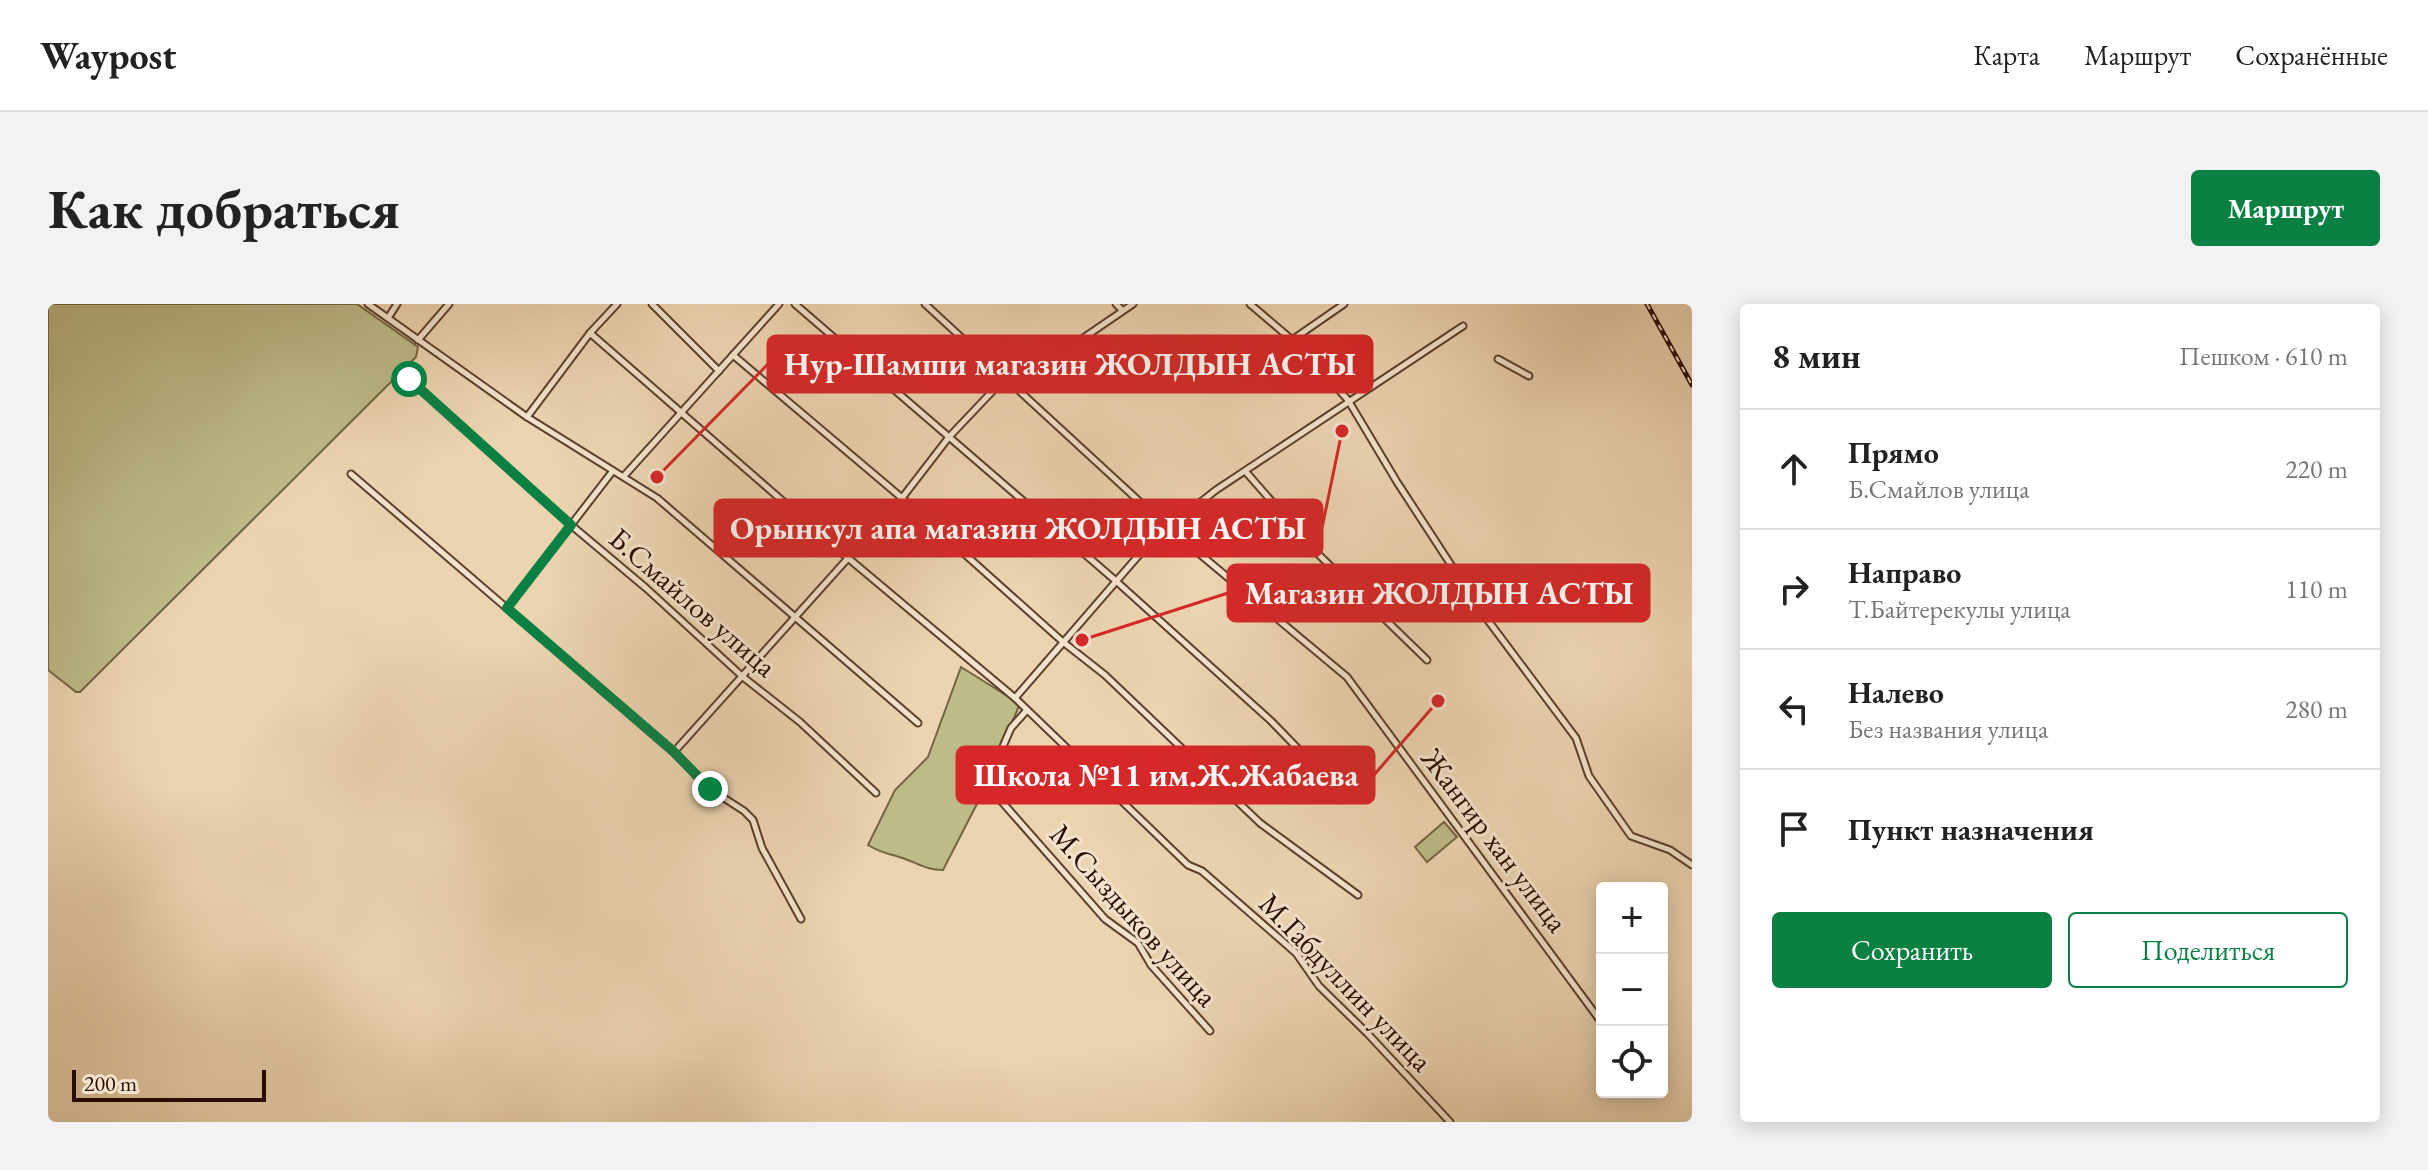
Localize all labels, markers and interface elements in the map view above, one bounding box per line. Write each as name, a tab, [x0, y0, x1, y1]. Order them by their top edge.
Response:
text: Waypost	[40, 31, 177, 80]
text: Карта	[1973, 37, 2040, 73]
text: Маршрут	[2084, 37, 2191, 73]
text: Сохранённые	[2235, 37, 2388, 73]
button: Маршрут	[2191, 170, 2380, 246]
text: Как добраться	[48, 172, 400, 245]
text: 8 мин	[1772, 334, 1861, 378]
callout: Нур-Шамши магазин ЖОЛДЫН АСТЫ	[768, 336, 1372, 392]
text: Пешком · 610 m	[2179, 339, 2348, 373]
text: Нур-Шамши магазин ЖОЛДЫН АСТЫ	[784, 343, 1356, 385]
route start	[391, 361, 427, 397]
text: Прямо	[1848, 433, 1939, 472]
icon: ahead	[1772, 447, 1816, 491]
text: 220 m	[2285, 452, 2348, 486]
text: Б.Смайлов улица	[1848, 472, 2030, 506]
callout: Орынкул апа магазин ЖОЛДЫН АСТЫ	[715, 500, 1322, 556]
text: Орынкул апа магазин ЖОЛДЫН АСТЫ	[730, 507, 1306, 549]
street label: Б.Смайлов улица	[601, 519, 785, 685]
text: Направо	[1848, 553, 1961, 592]
callout: Магазин ЖОЛДЫН АСТЫ	[1228, 565, 1649, 621]
icon: right	[1772, 567, 1816, 611]
text: Магазин ЖОЛДЫН АСТЫ	[1245, 572, 1634, 614]
text: 110 m	[2285, 572, 2348, 606]
text: Т.Байтерекулы улица	[1848, 592, 2071, 626]
text: Налево	[1848, 673, 1944, 712]
icon: left	[1772, 687, 1816, 731]
text: 280 m	[2285, 692, 2348, 726]
text: Без названия улица	[1848, 712, 2048, 746]
street label: Жангир хан улица	[1412, 739, 1577, 940]
callout: Школа №11 им.Ж.Жабаева	[957, 747, 1374, 803]
text: Школа №11 им.Ж.Жабаева	[973, 754, 1360, 796]
route end	[692, 771, 728, 807]
icon: arrive	[1772, 807, 1816, 851]
text: Пункт назначения	[1848, 810, 2094, 849]
street label: М.Сыздыков улица	[1042, 815, 1226, 1015]
map controls	[1596, 882, 1668, 1098]
button: +	[1596, 882, 1668, 954]
street label: М.Габдуллин улица	[1251, 884, 1441, 1080]
button: Сохранить	[1772, 912, 2052, 988]
button: Поделиться	[2068, 912, 2348, 988]
button: −	[1596, 954, 1668, 1026]
button: locate	[1596, 1026, 1668, 1098]
scale bar	[72, 1066, 266, 1102]
text: 200 m	[84, 1069, 137, 1098]

